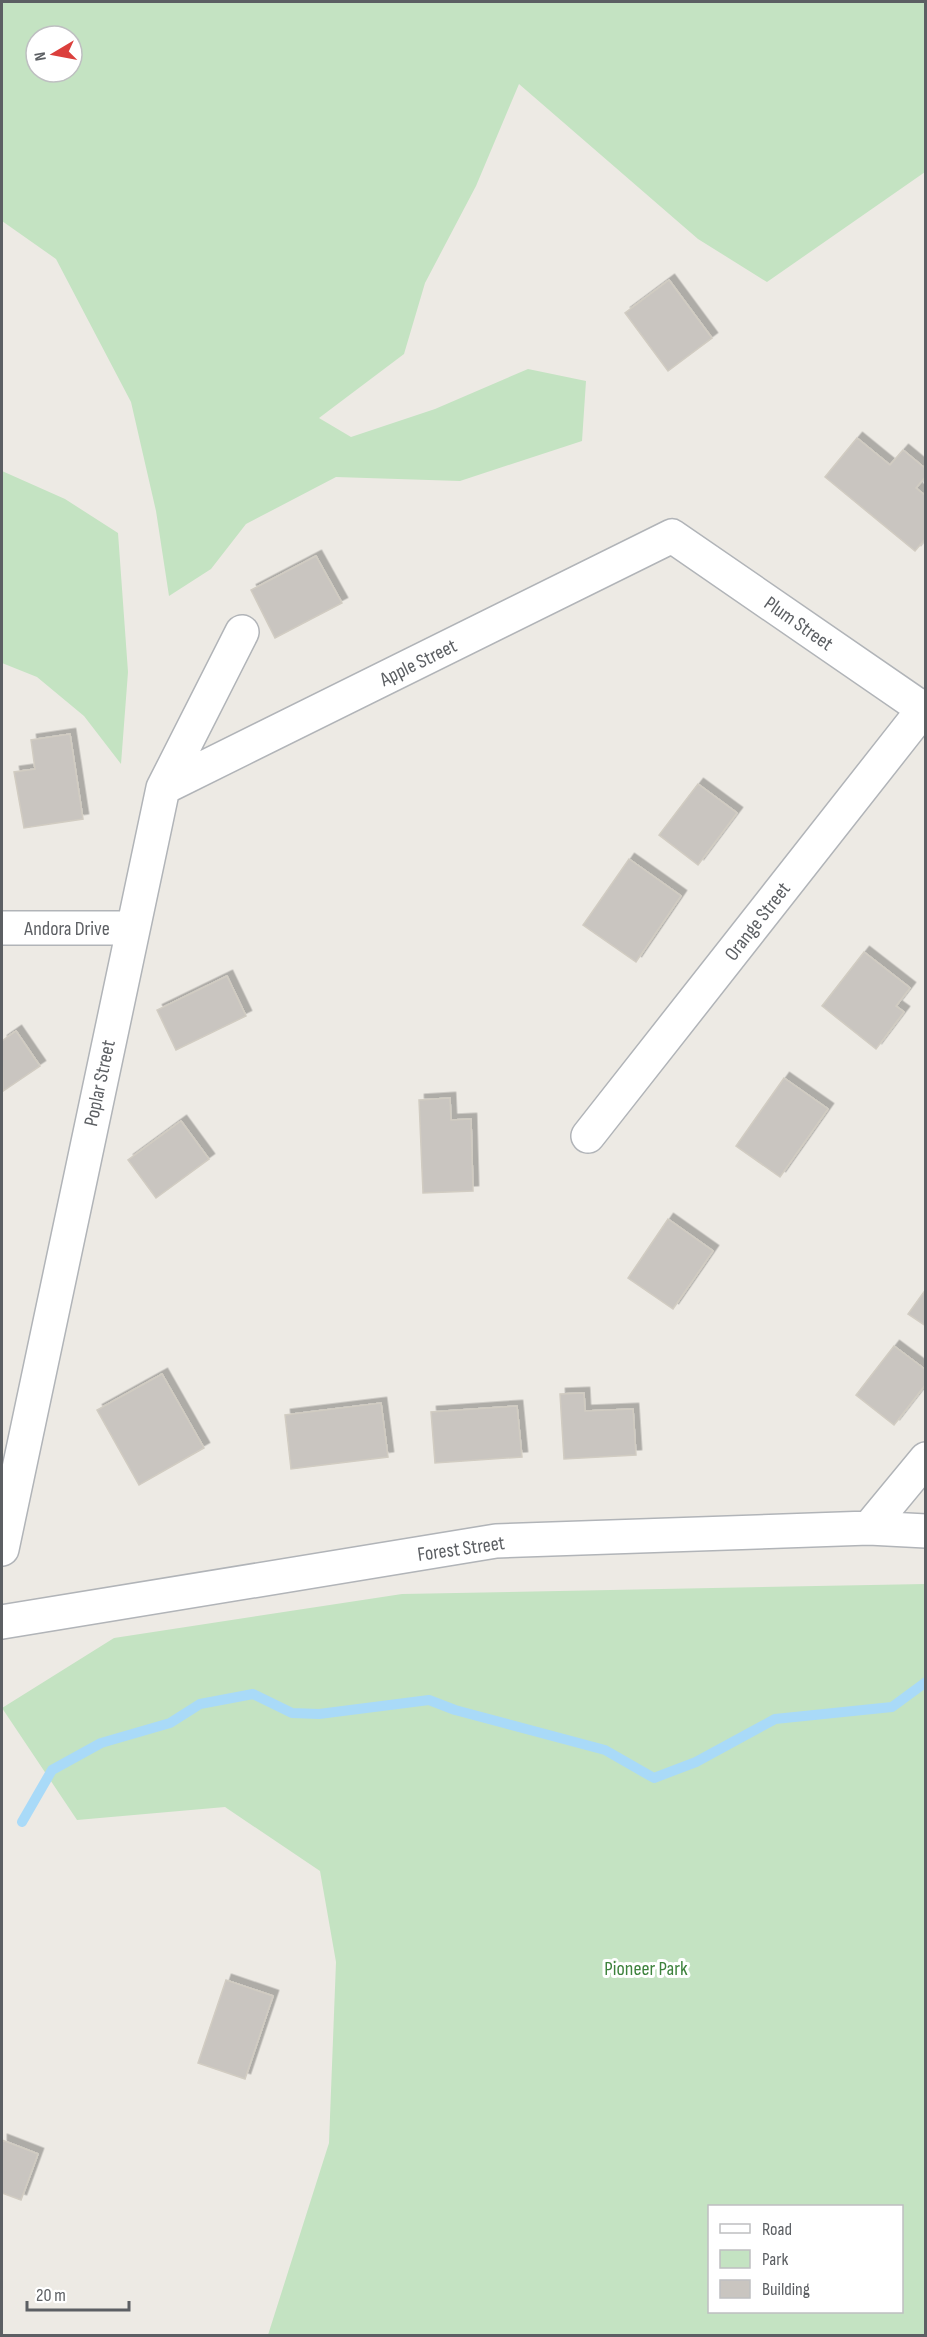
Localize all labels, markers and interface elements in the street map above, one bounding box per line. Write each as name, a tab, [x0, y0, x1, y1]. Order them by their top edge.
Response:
north arrow	[24, 24, 84, 84]
text: N	[31, 50, 51, 62]
street label: Plum Street	[759, 591, 838, 656]
street label: Apple Street	[375, 634, 461, 692]
street label: Orange Street	[720, 878, 796, 966]
street label: Andora Drive	[23, 917, 110, 941]
street label: Poplar Street	[79, 1038, 121, 1129]
street label: Forest Street	[416, 1531, 506, 1567]
park label: Pioneer Park	[604, 1957, 688, 1981]
legend	[708, 2205, 903, 2313]
text: Road	[762, 2219, 792, 2240]
text: Park	[762, 2249, 788, 2270]
scale bar	[27, 2274, 129, 2312]
text: Building	[762, 2279, 810, 2300]
text: 20 m	[36, 2285, 66, 2306]

